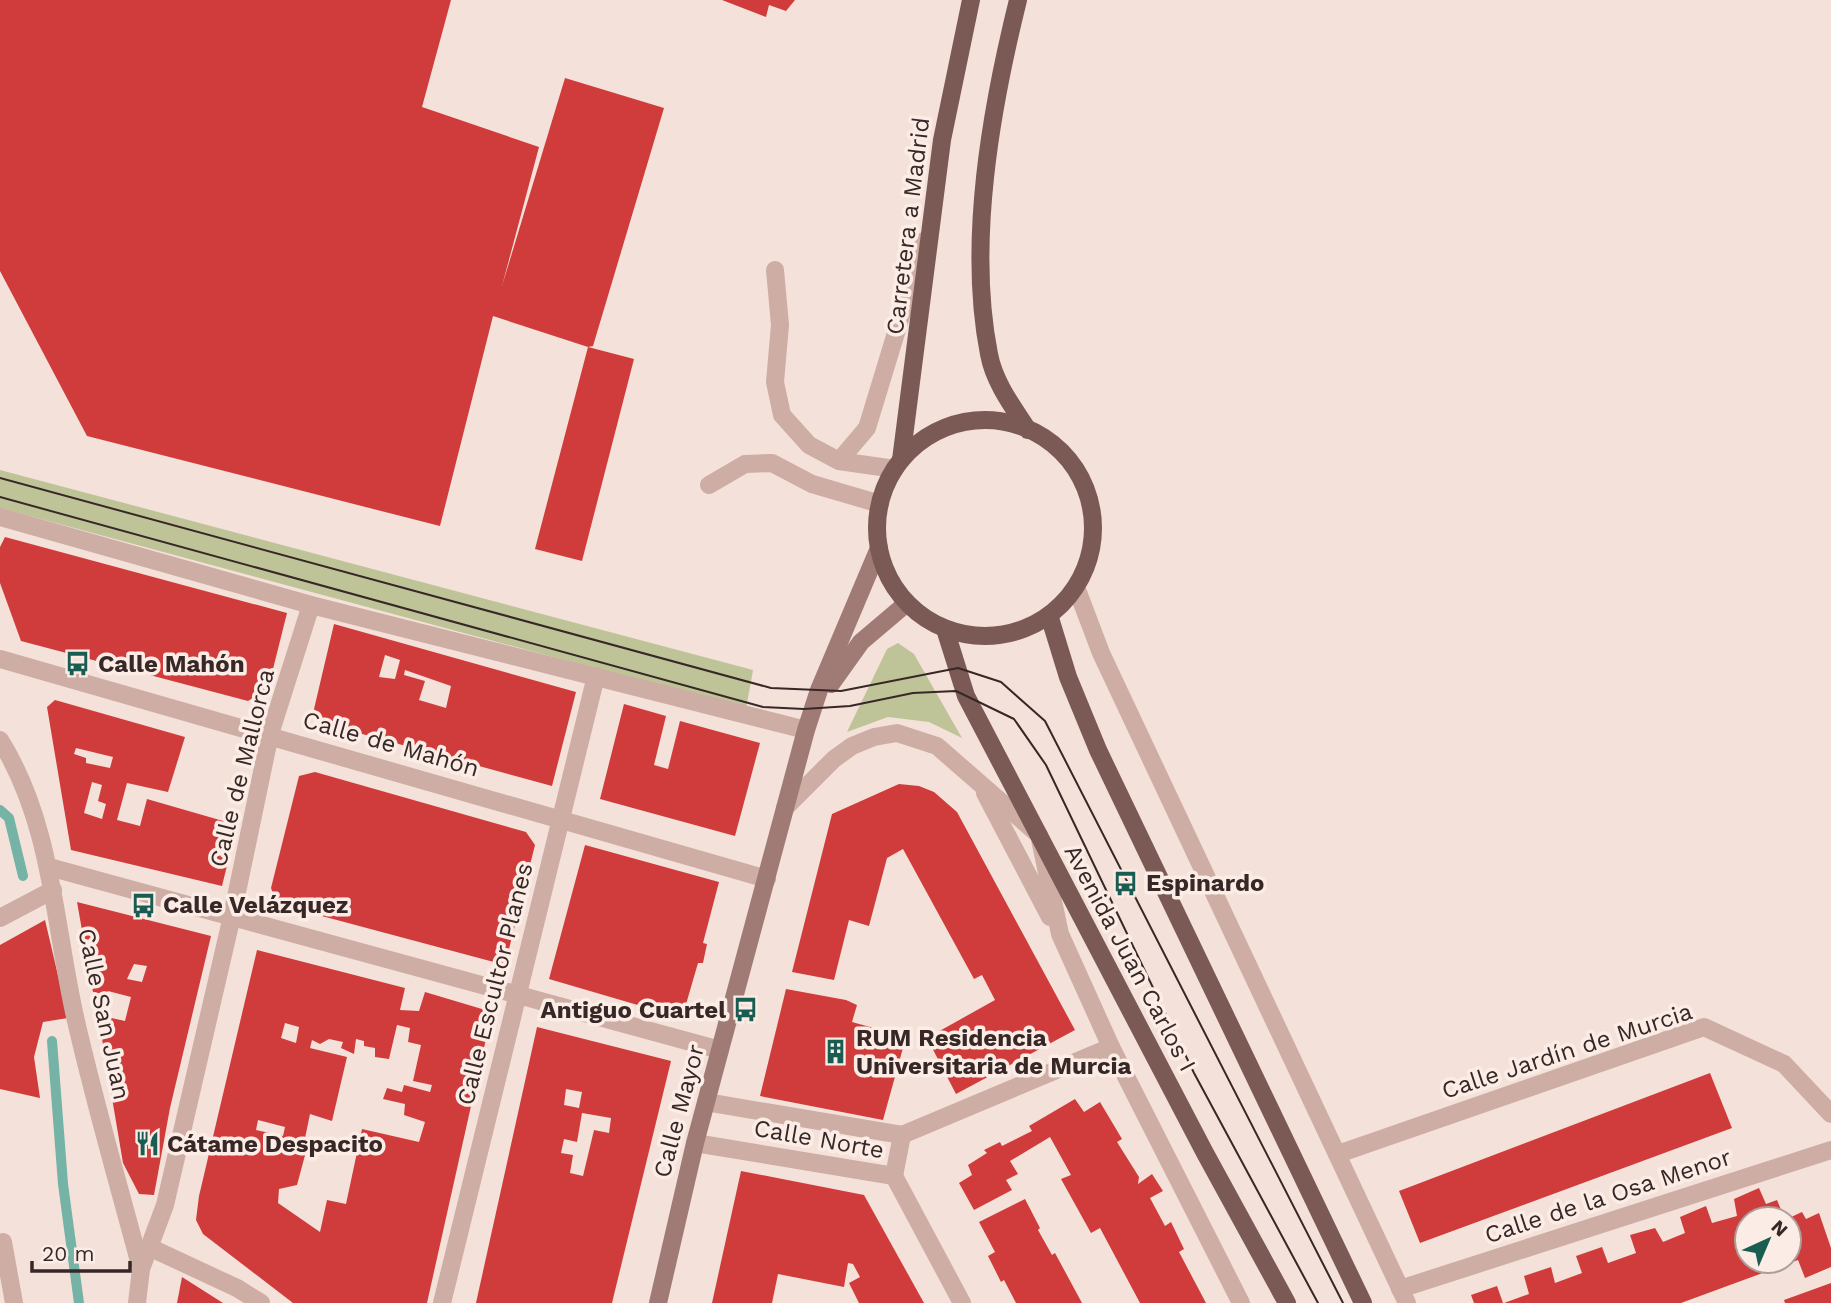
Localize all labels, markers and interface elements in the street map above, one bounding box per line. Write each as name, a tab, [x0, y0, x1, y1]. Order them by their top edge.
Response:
street label: Carretera a Madrid	[881, 116, 935, 336]
bus stop icon: Calle Mahón	[64, 650, 92, 678]
place label: Calle Mahón	[98, 650, 245, 678]
street label: Calle de Mallorca	[204, 666, 280, 870]
street label: Calle de Mahón	[300, 705, 482, 783]
street label: Avenida Juan Carlos I	[1058, 840, 1202, 1076]
street label: Calle Escultor Planes	[451, 860, 539, 1108]
bus stop icon: Espinardo	[1112, 869, 1140, 897]
place label: Espinardo	[1146, 869, 1264, 897]
bus stop icon: Calle Velázquez	[129, 891, 157, 919]
place label: Calle Velázquez	[163, 891, 348, 919]
street label: Calle San Juan	[72, 926, 136, 1102]
place label: Antiguo Cuartel	[541, 996, 726, 1024]
bus stop icon: Antiguo Cuartel	[732, 996, 760, 1024]
street label: Calle Jardín de Murcia	[1438, 997, 1696, 1105]
place label: RUM Residencia Universitaria de Murcia	[856, 1024, 1132, 1080]
building icon: RUM Residencia Universitaria de Murcia	[822, 1038, 850, 1066]
street label: Calle Mayor	[648, 1041, 710, 1181]
street label: Calle Norte	[752, 1114, 886, 1164]
restaurant icon: Cátame Despacito	[133, 1130, 161, 1158]
place label: Cátame Despacito	[167, 1130, 383, 1158]
street label: Calle de la Osa Menor	[1481, 1143, 1735, 1249]
north arrow	[1733, 1205, 1803, 1275]
text: N	[1766, 1215, 1793, 1241]
scale bar	[32, 1230, 130, 1274]
text: 20 m	[42, 1241, 94, 1266]

